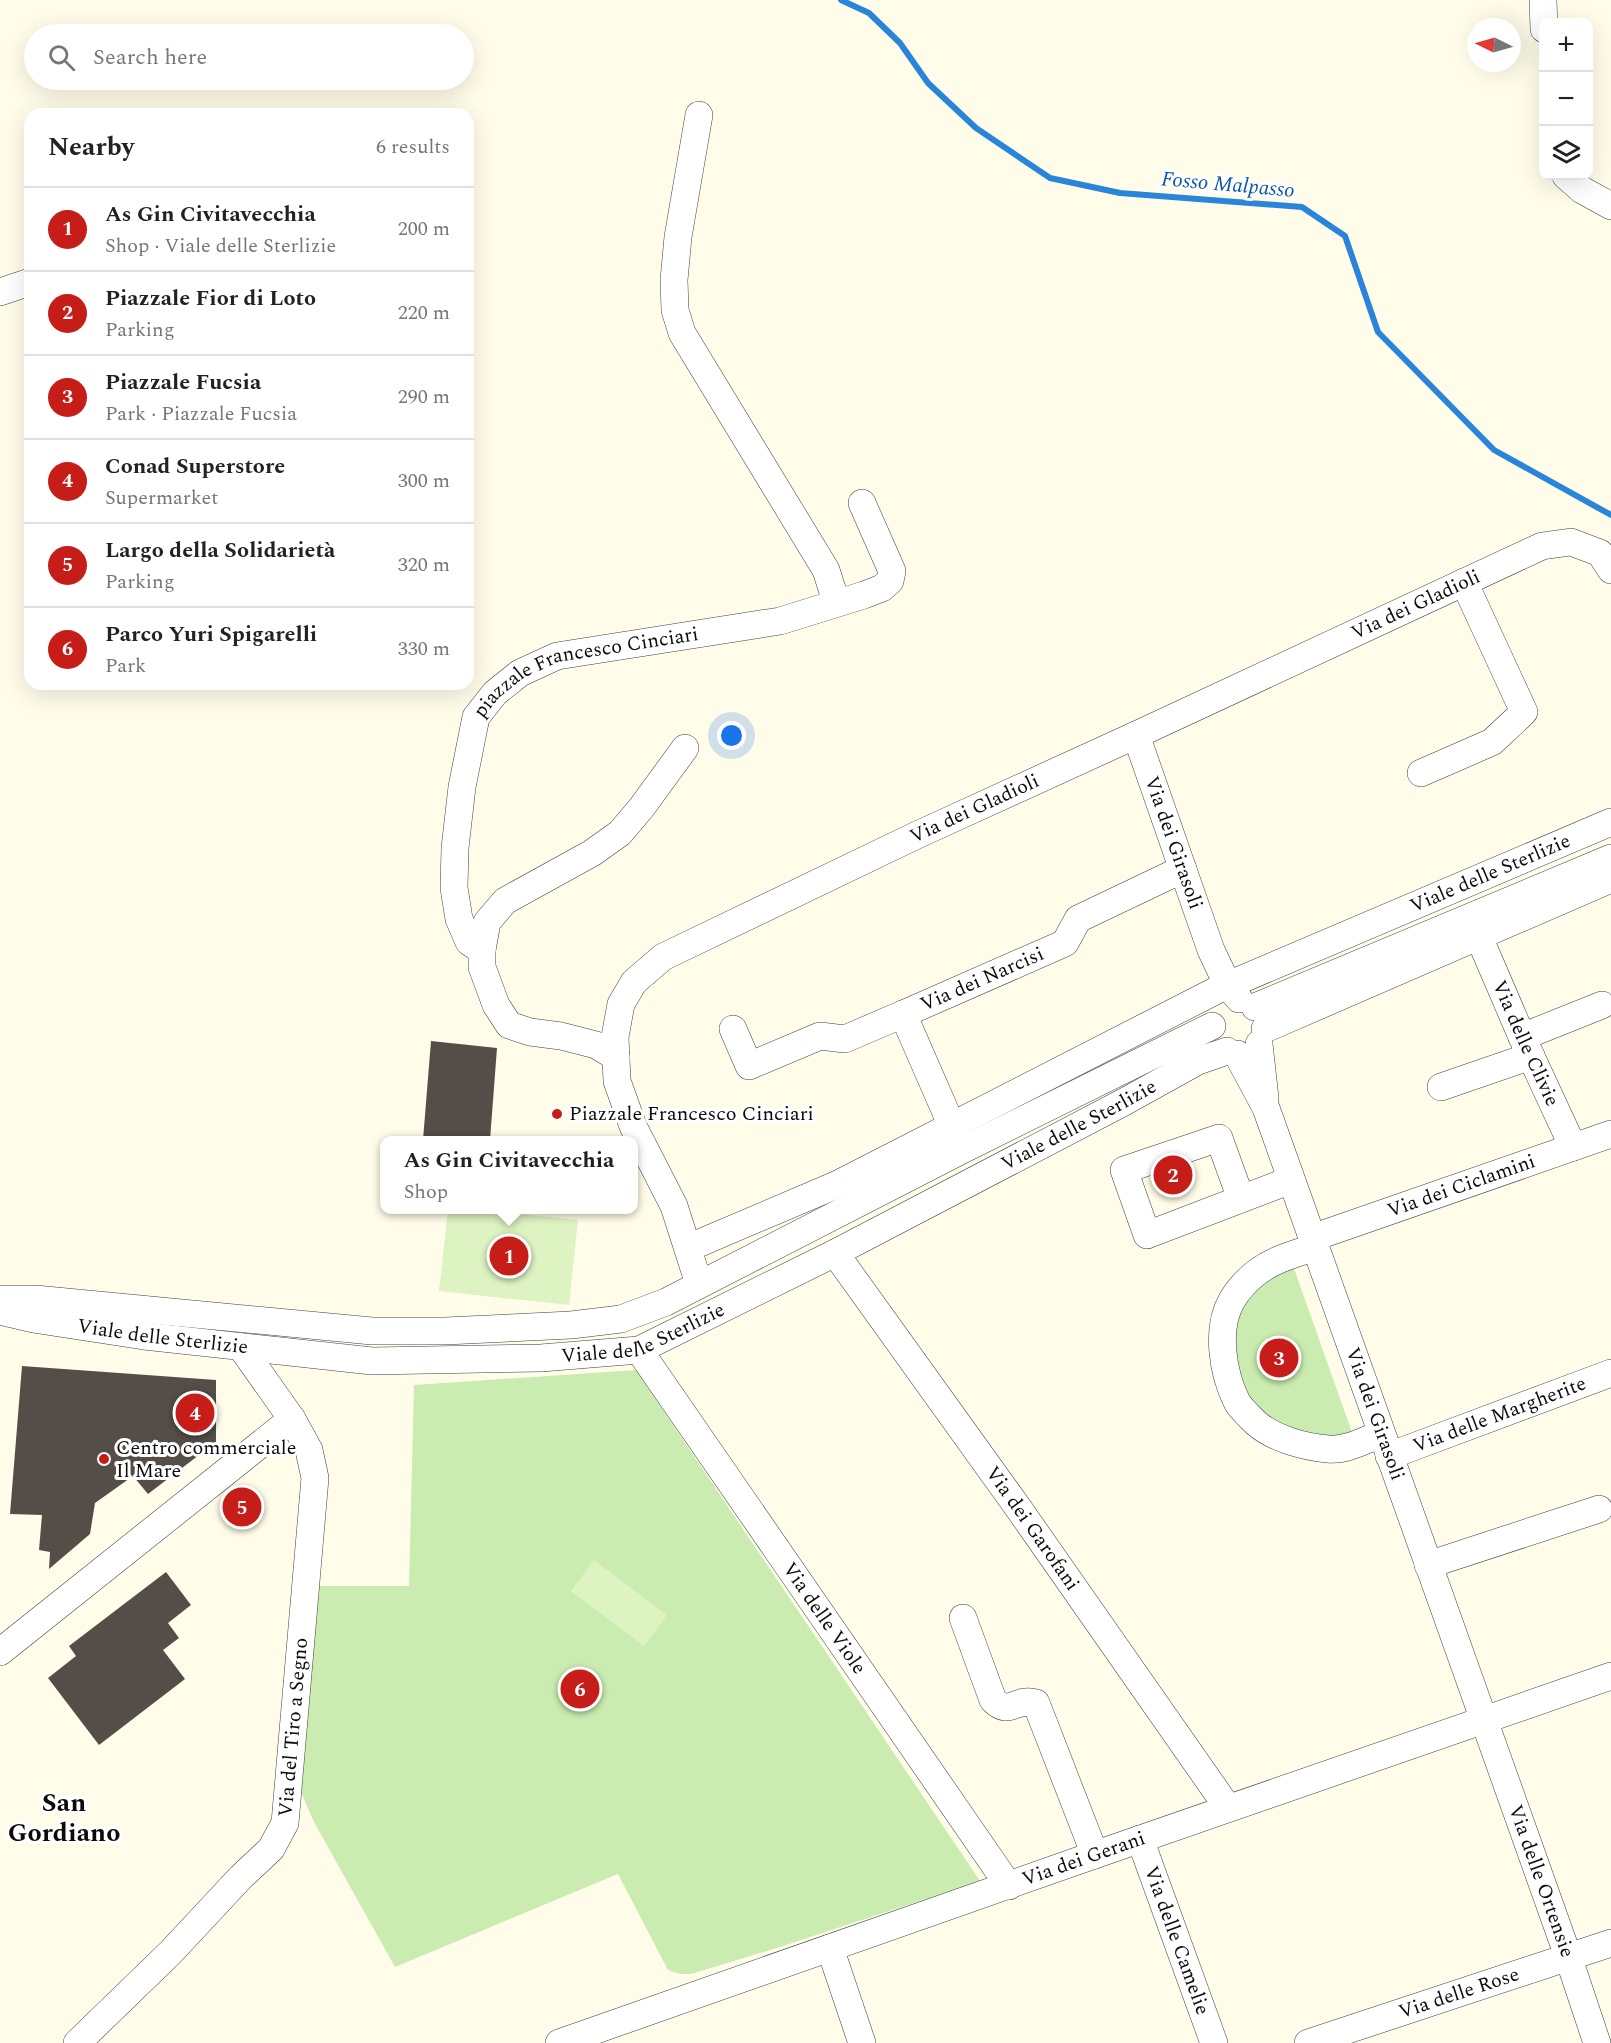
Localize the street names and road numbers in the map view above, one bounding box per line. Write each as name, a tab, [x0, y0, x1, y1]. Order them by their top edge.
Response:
street label: Via dei Gladioli	[1346, 562, 1485, 648]
street label: piazzale Francesco Cinciari	[466, 619, 701, 724]
street label: Via dei Gladioli	[905, 766, 1044, 851]
street label: Via dei Girasoli	[1136, 772, 1211, 913]
street label: Viale delle Sterlizie	[1405, 826, 1575, 921]
street label: Via dei Narcisi	[916, 939, 1049, 1020]
street label: Via delle Clivie	[1484, 975, 1567, 1111]
street label: Viale delle Sterlizie	[996, 1072, 1162, 1179]
street label: Via dei Ciclamini	[1383, 1146, 1539, 1226]
street label: Viale delle Sterlizie	[560, 1295, 730, 1371]
street label: Viale delle Sterlizie	[75, 1311, 250, 1362]
street label: Via dei Girasoli	[1337, 1343, 1412, 1484]
street label: Via delle Margherite	[1408, 1369, 1591, 1461]
street label: Via dei Garofani	[978, 1460, 1087, 1597]
street label: Via delle Viole	[775, 1556, 874, 1681]
street label: Via del Tiro a Segno	[271, 1636, 316, 1818]
street label: Via delle Ortensie	[1500, 1801, 1582, 1962]
street label: Via dei Gerani	[1018, 1823, 1149, 1894]
street label: Via delle Camelie	[1136, 1862, 1218, 2019]
street label: Via delle Rose	[1395, 1959, 1523, 2027]

